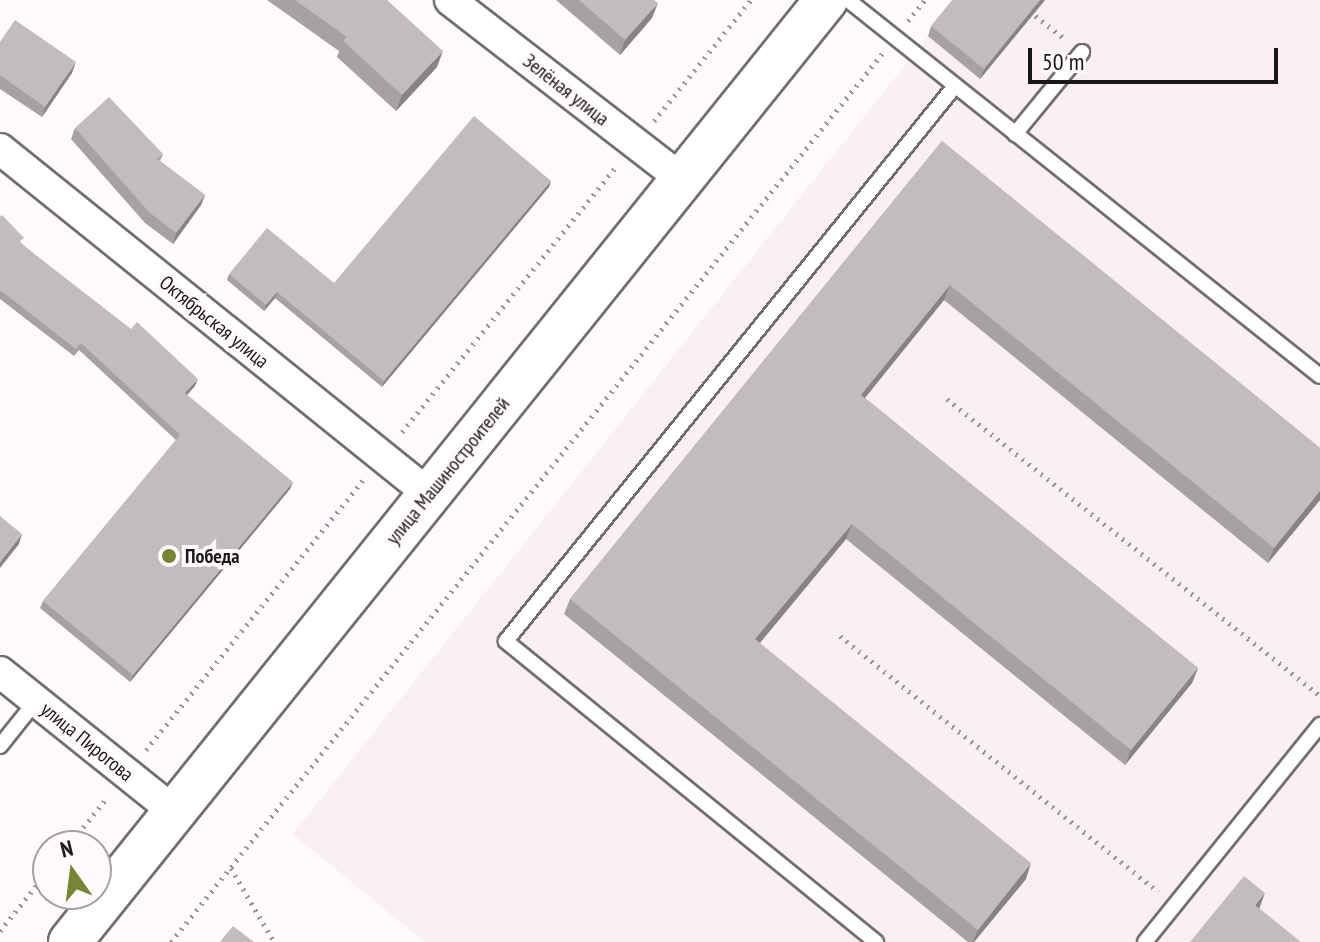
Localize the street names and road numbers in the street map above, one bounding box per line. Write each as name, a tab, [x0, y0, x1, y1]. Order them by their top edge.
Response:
street label: Зелёная улица	[518, 49, 614, 131]
street label: Октябрьская улица	[155, 271, 273, 373]
street label: улица Машиностроителей	[381, 392, 515, 550]
street label: улица Пирогова	[36, 697, 138, 787]

